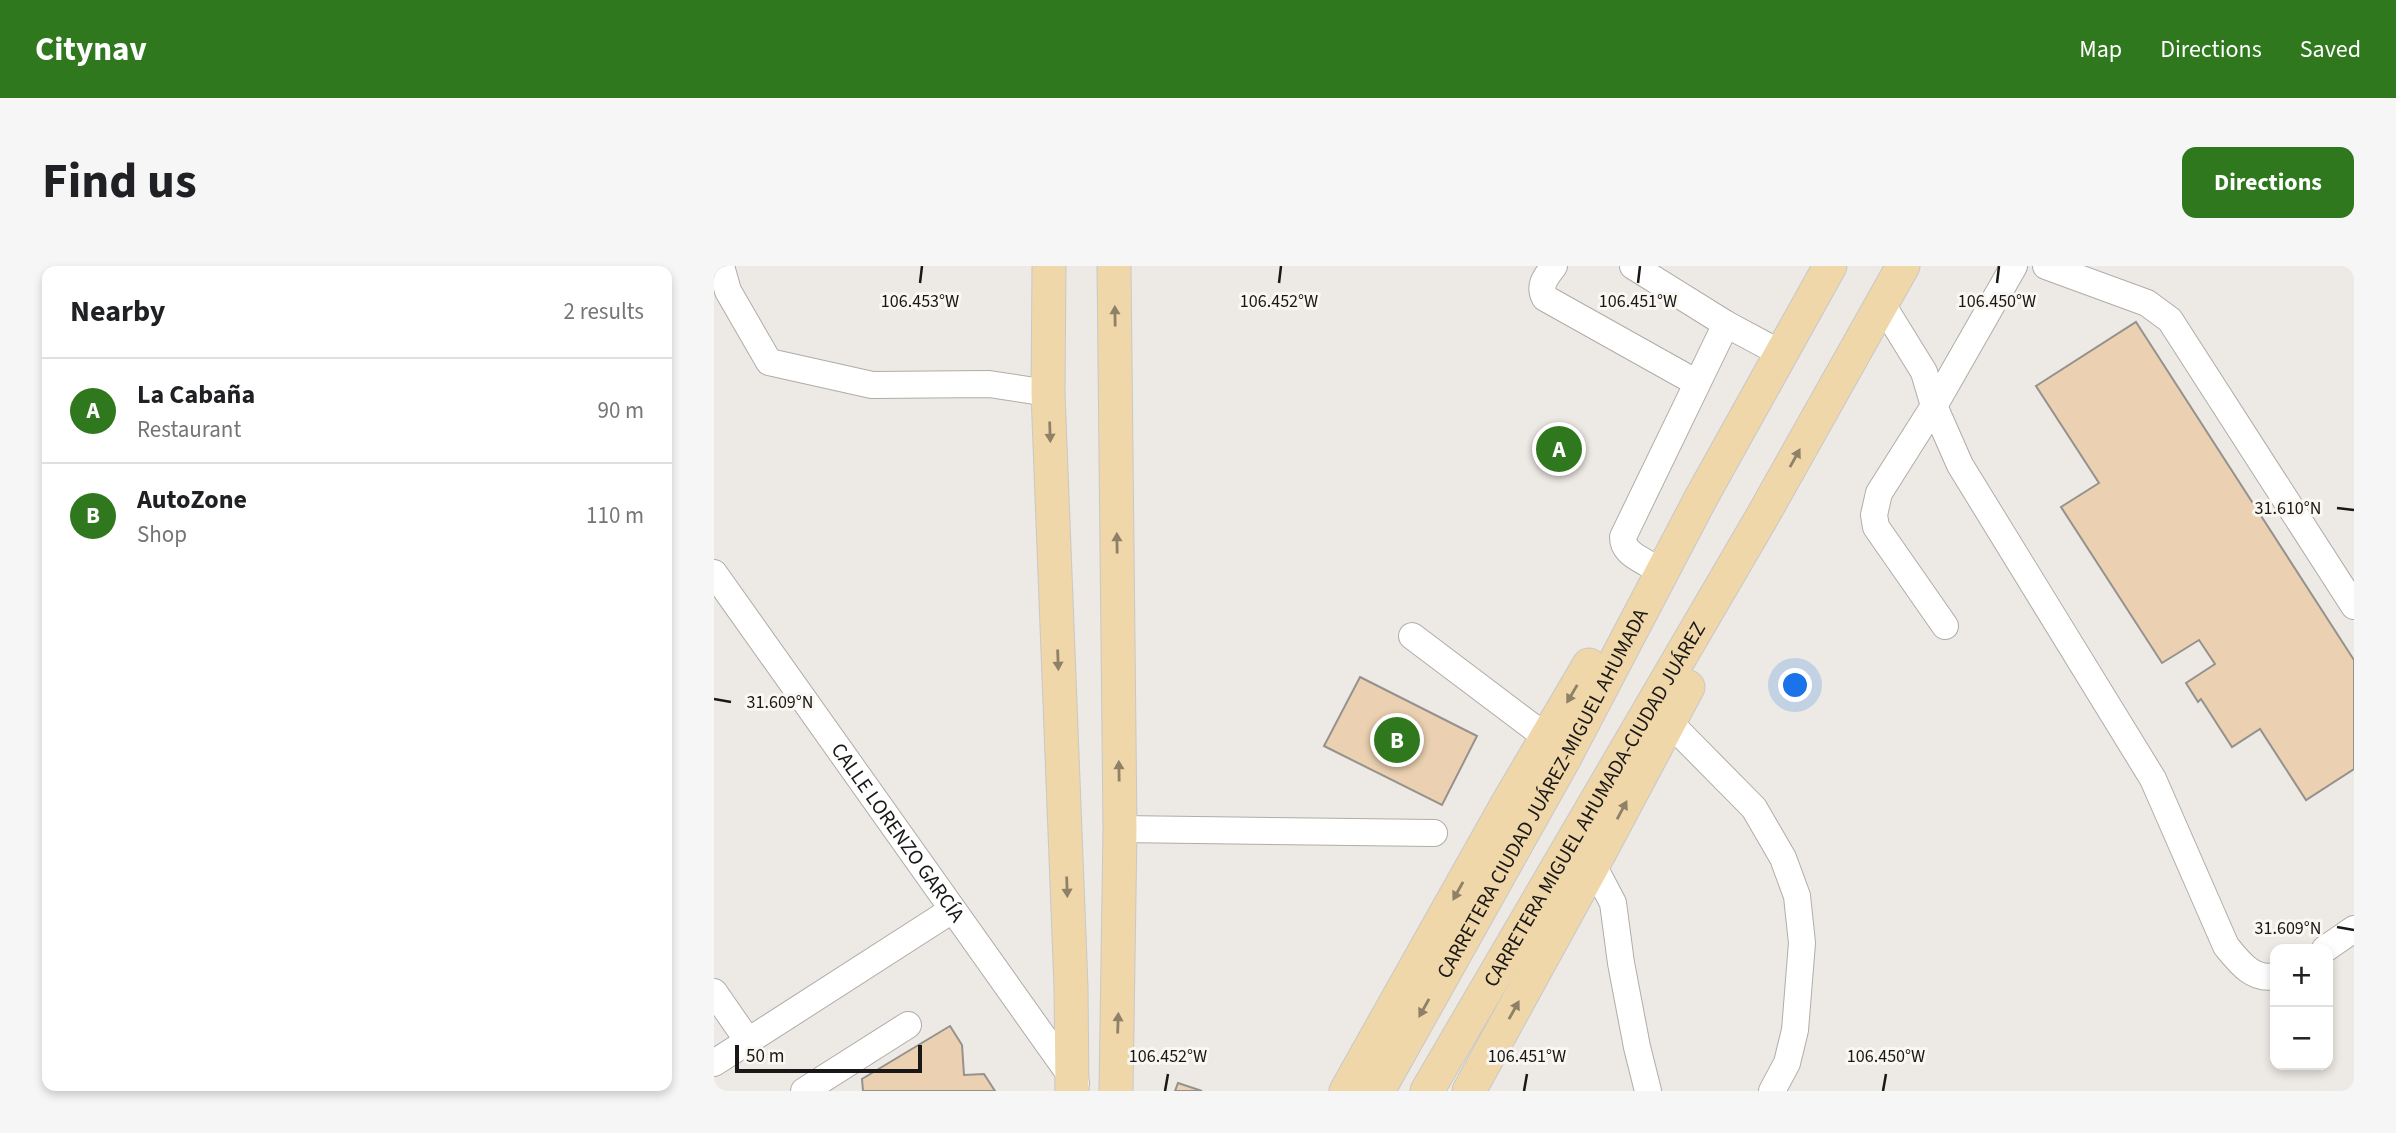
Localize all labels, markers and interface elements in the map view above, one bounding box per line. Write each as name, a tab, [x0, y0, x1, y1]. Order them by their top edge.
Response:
text: Citynav	[35, 26, 147, 73]
text: Map	[2079, 32, 2122, 67]
text: Directions	[2160, 32, 2262, 67]
text: Saved	[2300, 32, 2361, 67]
text: Find us	[42, 147, 197, 217]
button: Directions	[2182, 147, 2354, 218]
text: 106.453°W	[881, 289, 959, 314]
text: 106.452°W	[1240, 289, 1318, 314]
text: 106.451°W	[1599, 289, 1677, 314]
text: 106.450°W	[1958, 289, 2036, 314]
text: Nearby	[70, 290, 165, 333]
text: 2 results	[564, 295, 644, 328]
one-way arrow	[1109, 305, 1121, 327]
text: La Cabaña	[137, 376, 255, 413]
text: A	[86, 394, 100, 427]
text: 90 m	[597, 394, 644, 427]
text: Restaurant	[137, 413, 241, 446]
one-way arrow	[1044, 421, 1055, 443]
pin: A	[1536, 423, 1582, 475]
one-way arrow	[1789, 448, 1801, 467]
text: AutoZone	[137, 481, 247, 518]
text: 31.610°N	[2255, 496, 2321, 521]
text: B	[86, 499, 100, 532]
text: 110 m	[586, 499, 644, 532]
text: Shop	[137, 518, 187, 551]
one-way arrow	[1111, 532, 1123, 554]
street label: CARRETERA CIUDAD JUÁREZ-MIGUEL AHUMADA	[1429, 602, 1656, 984]
street label: CARRETERA MIGUEL AHUMADA-CIUDAD JUÁREZ	[1476, 616, 1713, 993]
one-way arrow	[1053, 649, 1064, 671]
your location	[1778, 668, 1812, 702]
one-way arrow	[1566, 685, 1578, 704]
text: 31.609°N	[747, 690, 813, 715]
pin: B	[1374, 714, 1420, 766]
street label: CALLE LORENZO GARCÍA	[824, 737, 972, 929]
one-way arrow	[1113, 760, 1125, 782]
one-way arrow	[1617, 800, 1628, 820]
one-way arrow	[1061, 876, 1072, 898]
one-way arrow	[1452, 882, 1464, 901]
text: 31.609°N	[2255, 916, 2321, 941]
map controls	[2270, 944, 2333, 1070]
button: +	[2270, 944, 2333, 1007]
one-way arrow	[1418, 998, 1430, 1017]
one-way arrow	[1508, 1000, 1520, 1019]
button: −	[2270, 1007, 2333, 1070]
one-way arrow	[1113, 1012, 1124, 1034]
scale bar	[735, 1042, 922, 1074]
text: 50 m	[746, 1043, 784, 1070]
text: 106.452°W	[1129, 1044, 1207, 1069]
text: 106.451°W	[1488, 1044, 1566, 1069]
text: 106.450°W	[1847, 1044, 1925, 1069]

